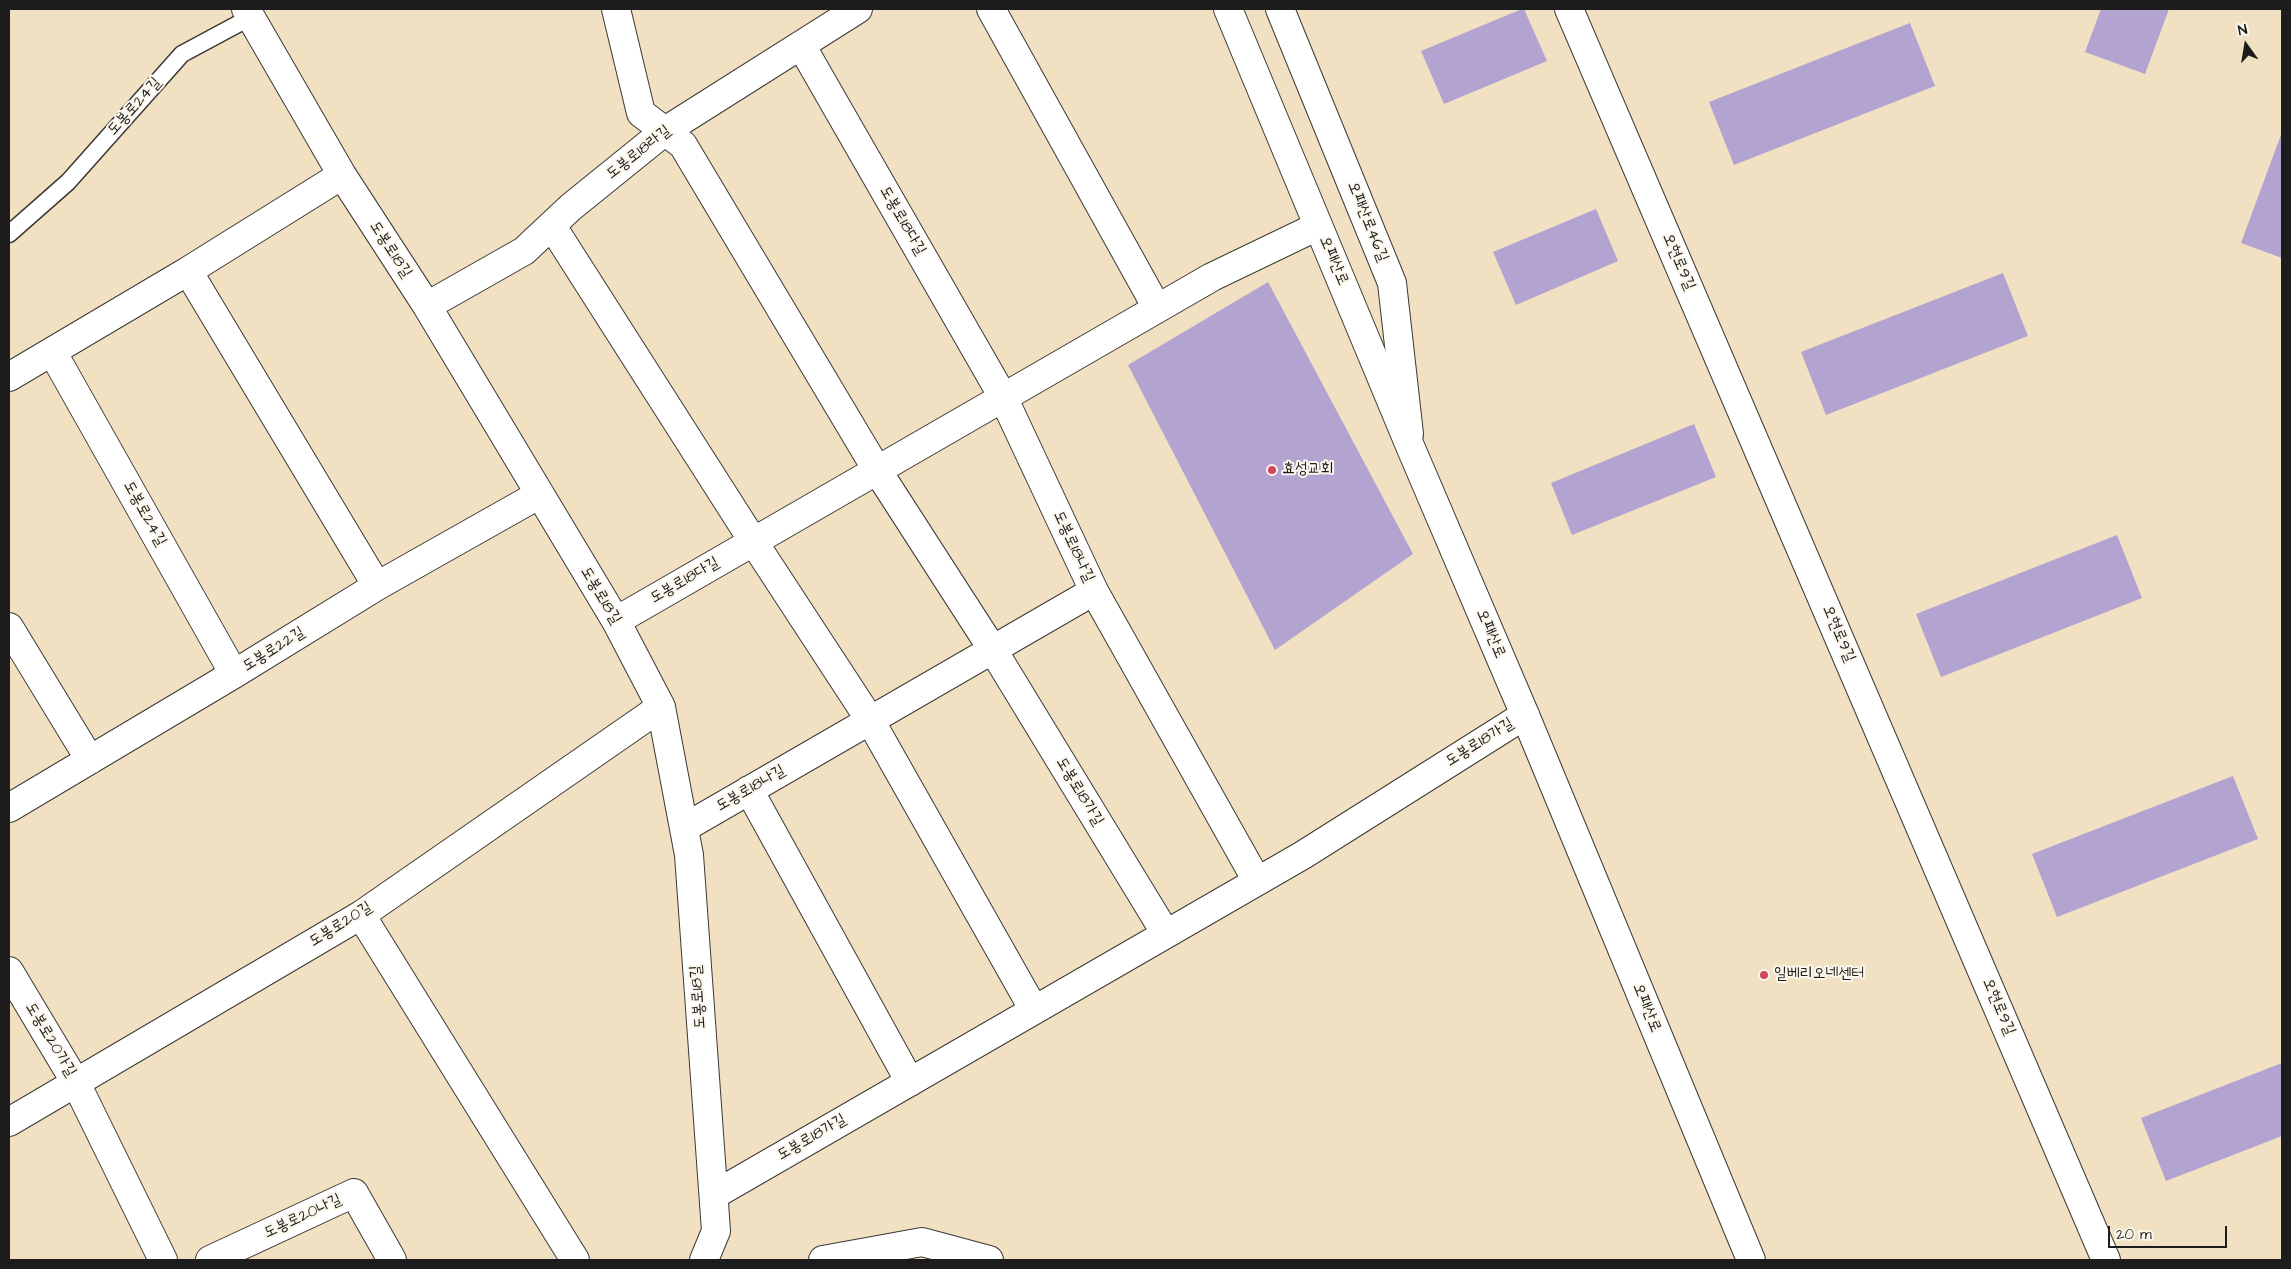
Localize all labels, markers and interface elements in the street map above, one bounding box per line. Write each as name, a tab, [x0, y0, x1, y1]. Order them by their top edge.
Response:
north arrow	[2221, 20, 2271, 70]
text: N	[2236, 20, 2249, 41]
street label: 도봉로24길	[104, 74, 166, 140]
street label: 도봉로18라길	[603, 122, 675, 184]
street label: 오패산로46길	[1342, 179, 1392, 265]
street label: 도봉로18다길	[874, 183, 930, 259]
street label: 도봉로18길	[365, 218, 415, 282]
street label: 오현로9길	[1657, 230, 1699, 294]
street label: 오패산로	[1314, 234, 1352, 288]
place label: 효성교회	[1282, 460, 1334, 480]
marker: 효성교회	[1266, 464, 1278, 476]
street label: 도봉로24길	[118, 478, 170, 550]
street label: 도봉로18나길	[1048, 508, 1098, 586]
street label: 도봉로18다길	[647, 553, 723, 609]
street label: 도봉로18길	[575, 564, 625, 628]
street label: 오현로9길	[1817, 602, 1859, 666]
street label: 오패산로	[1471, 607, 1509, 661]
street label: 도봉로22길	[239, 623, 309, 677]
street label: 도봉로18가길	[1442, 715, 1518, 771]
street label: 도봉로18가길	[1051, 754, 1107, 830]
street label: 도봉로18나길	[713, 761, 789, 817]
street label: 도봉로20길	[306, 898, 376, 952]
street label: 도봉로18길	[687, 964, 711, 1030]
place label: 일베리오네센터	[1774, 965, 1864, 985]
marker: 일베리오네센터	[1758, 969, 1770, 981]
street label: 오현로9길	[1977, 975, 2019, 1039]
street label: 오패산로	[1627, 981, 1665, 1035]
street label: 도봉로20가길	[20, 999, 80, 1081]
street label: 도봉로18가길	[774, 1110, 850, 1166]
street label: 도봉로20나길	[261, 1191, 345, 1243]
scale bar	[2111, 1216, 2230, 1248]
text: 20 m	[2116, 1224, 2152, 1245]

